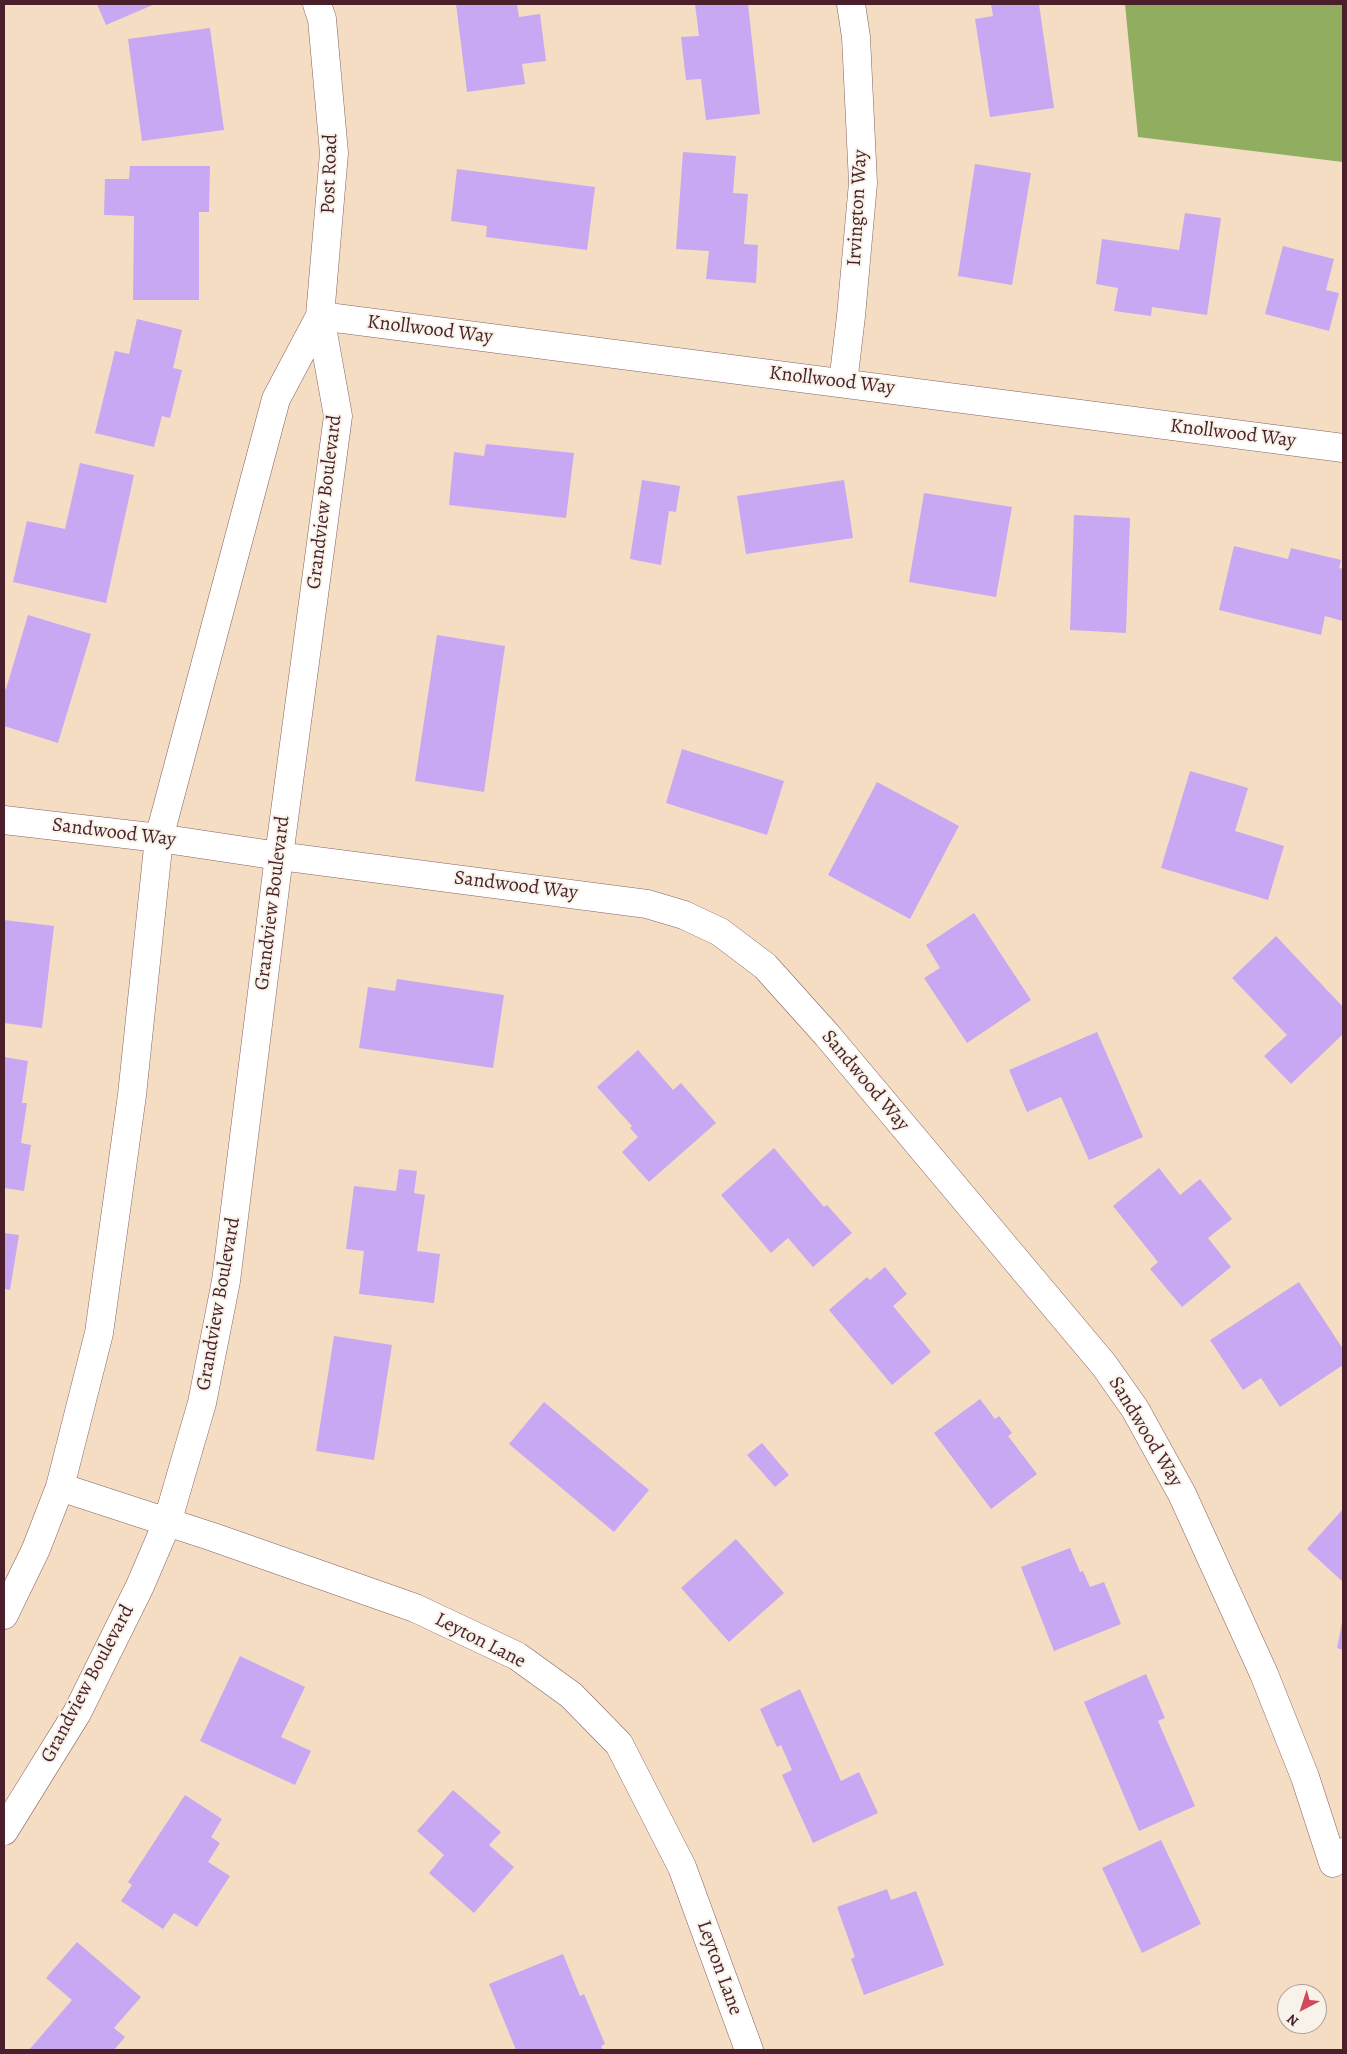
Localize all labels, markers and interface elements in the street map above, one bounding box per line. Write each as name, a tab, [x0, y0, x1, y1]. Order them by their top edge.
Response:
street label: Post Road	[317, 133, 343, 215]
street label: Irvington Way	[843, 149, 873, 267]
street label: Knollwood Way	[366, 310, 494, 350]
street label: Knollwood Way	[768, 361, 896, 401]
street label: Grandview Boulevard	[302, 413, 348, 591]
street label: Knollwood Way	[1169, 414, 1297, 454]
street label: Sandwood Way	[51, 814, 177, 852]
street label: Grandview Boulevard	[250, 814, 296, 992]
street label: Sandwood Way	[453, 867, 579, 905]
street label: Sandwood Way	[816, 1026, 914, 1136]
street label: Grandview Boulevard	[192, 1216, 246, 1392]
street label: Sandwood Way	[1103, 1372, 1187, 1492]
street label: Grandview Boulevard	[36, 1601, 140, 1767]
street label: Leyton Lane	[431, 1608, 529, 1674]
street label: Leyton Lane	[691, 1917, 747, 2019]
north arrow	[1277, 1984, 1327, 2034]
text: N	[1283, 2010, 1303, 2031]

